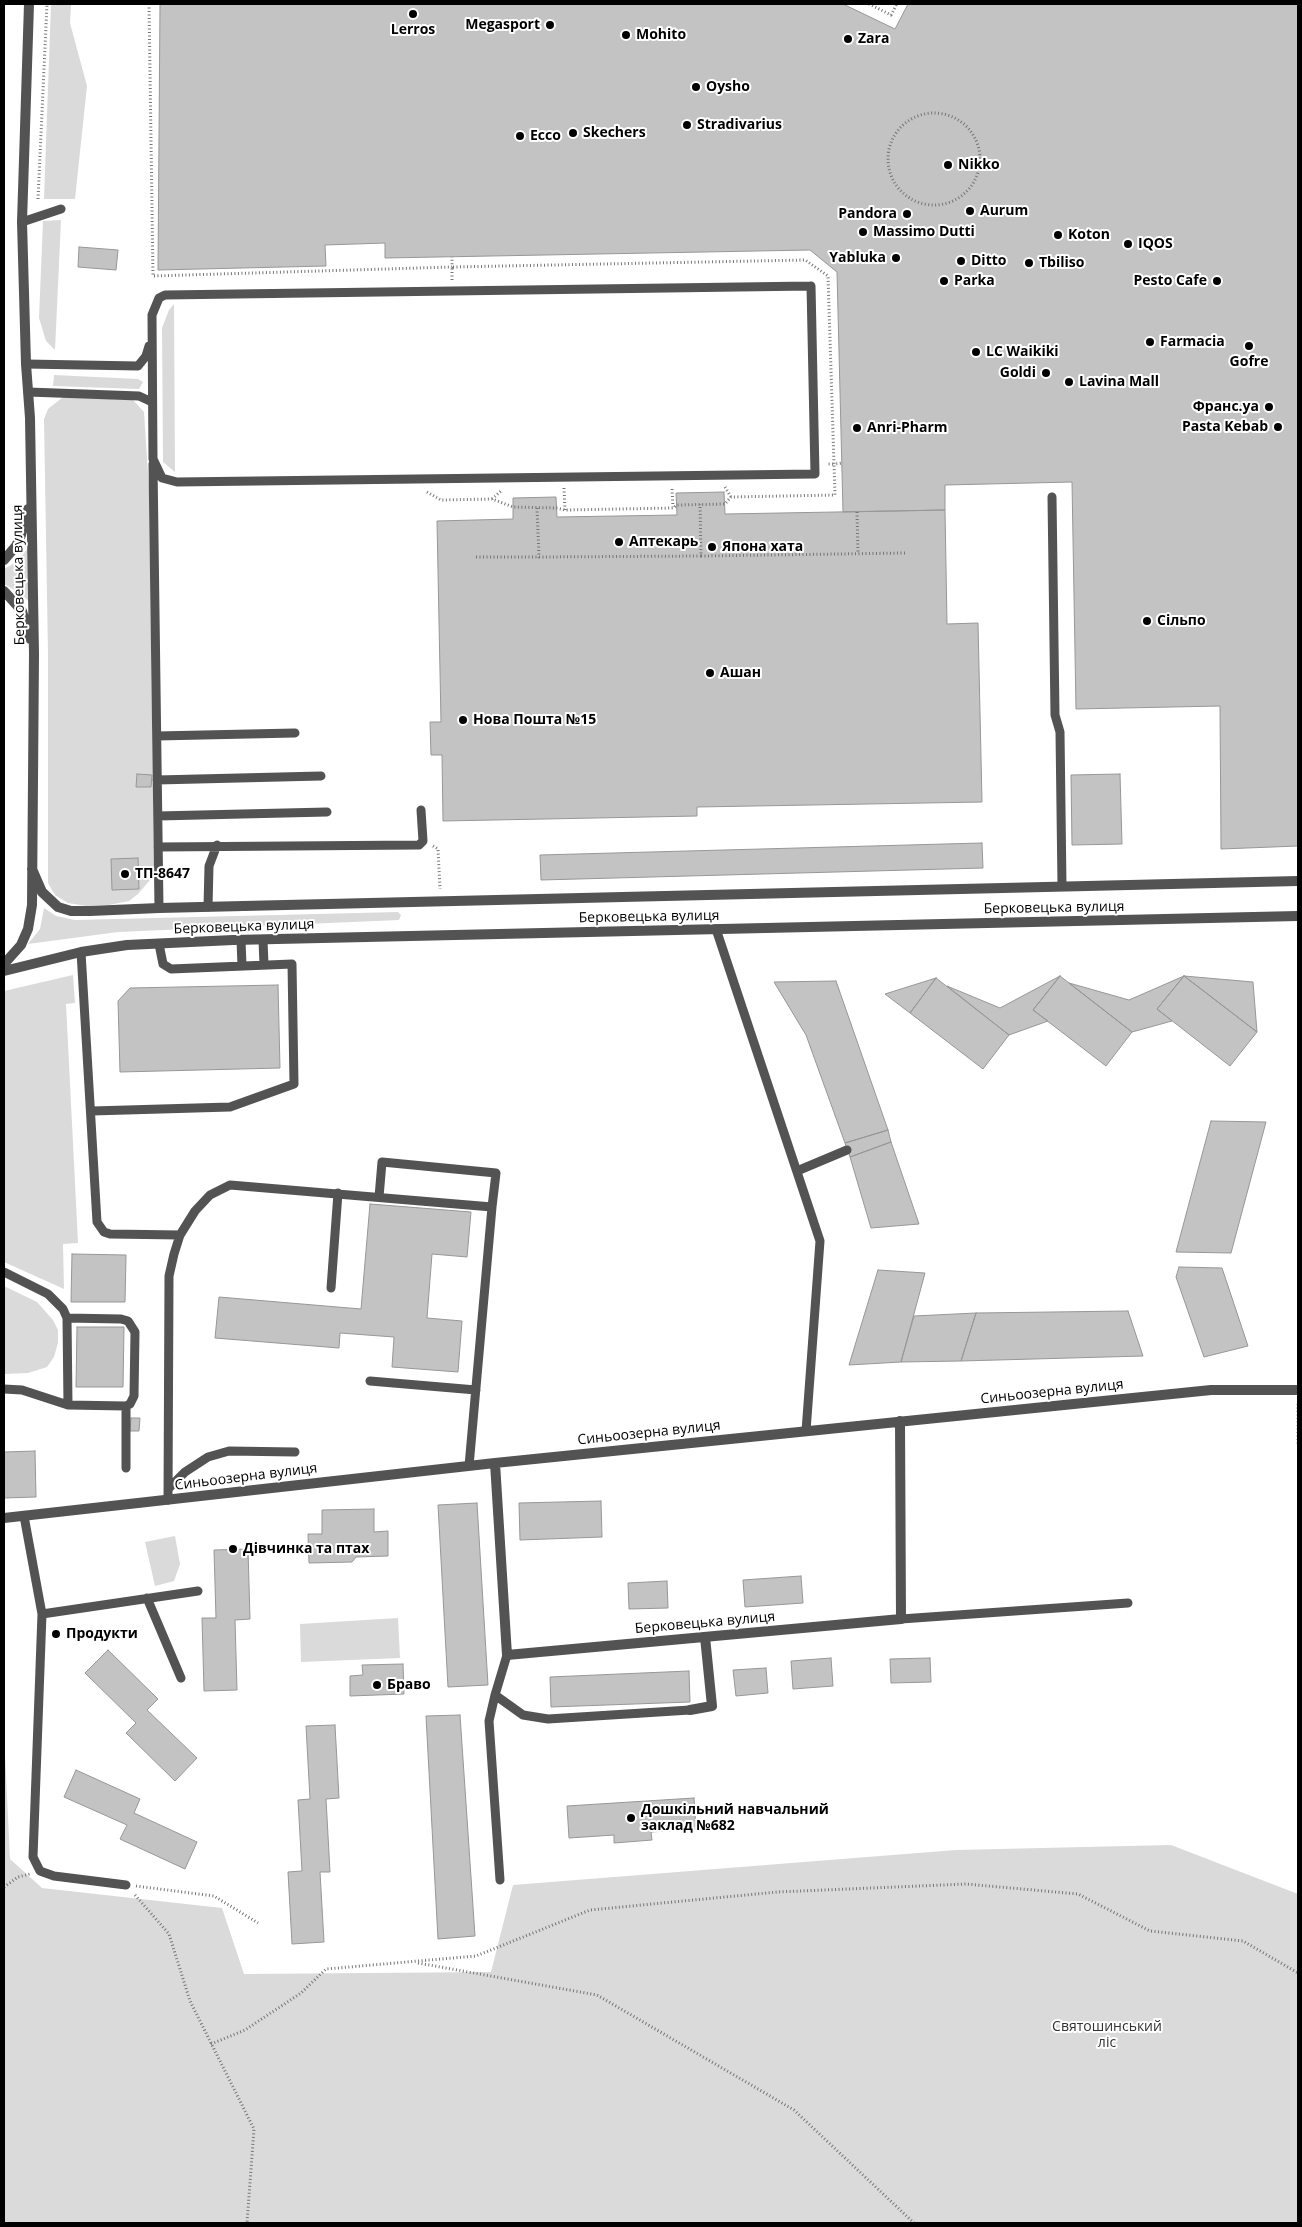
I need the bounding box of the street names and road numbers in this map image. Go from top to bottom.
street label: Берковецька вулиця [9,505,29,645]
street label: Берковецька вулиця [984,898,1124,918]
street label: Берковецька вулиця [579,907,719,927]
street label: Берковецька вулиця [173,916,315,938]
street label: Синьоозерна вулиця [980,1376,1124,1408]
street label: Синьоозерна вулиця [577,1417,721,1449]
street label: Синьоозерна вулиця [174,1460,318,1494]
street label: Берковецька вулиця [634,1609,776,1637]

